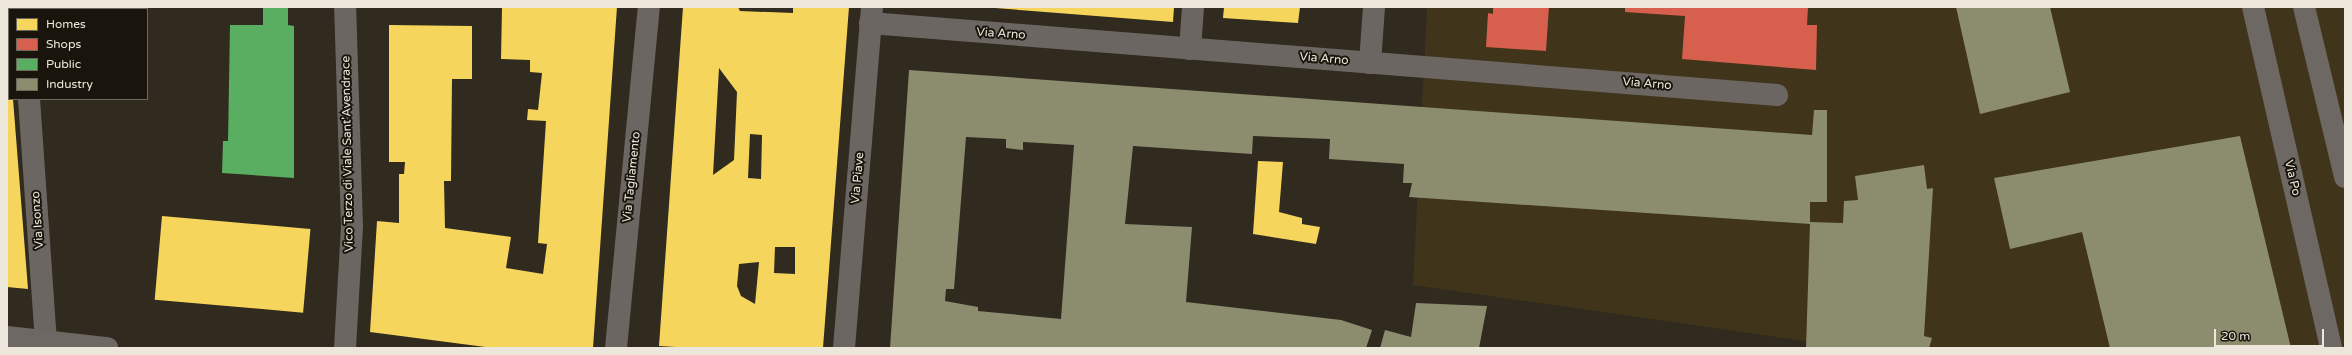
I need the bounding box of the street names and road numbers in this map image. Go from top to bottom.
street label: Via Arno [976,25,1026,43]
street label: Via Arno [1299,50,1349,68]
street label: Vico Terzo di Viale Sant'Avendrace [339,56,357,252]
street label: Via Arno [1622,75,1672,93]
street label: Via Tagliamento [620,131,644,223]
street label: Via Piave [849,152,867,204]
street label: Via Po [2281,159,2303,197]
street label: Via Isonzo [29,191,47,249]

